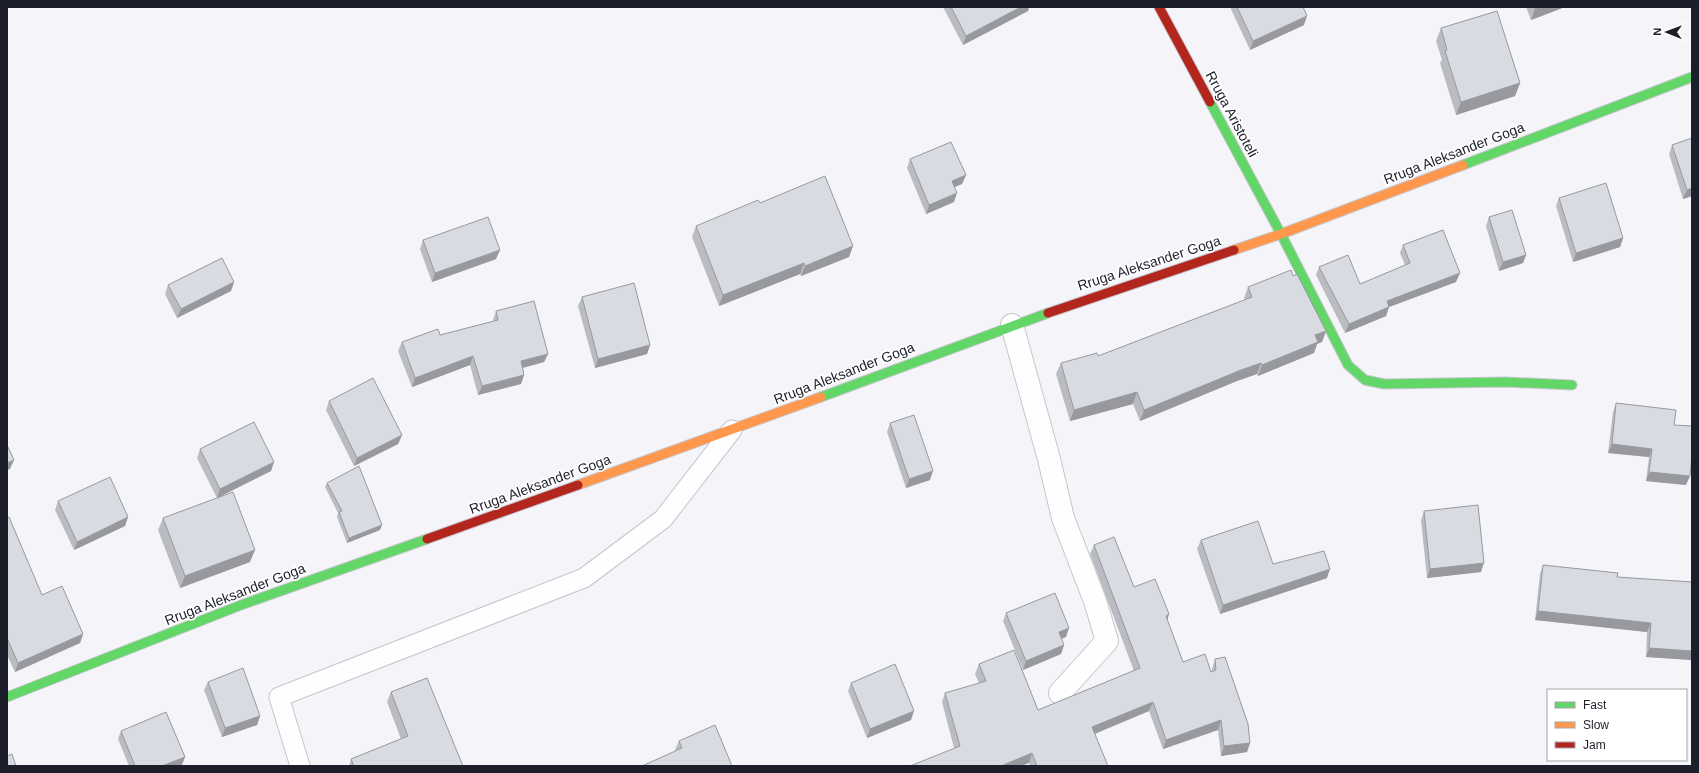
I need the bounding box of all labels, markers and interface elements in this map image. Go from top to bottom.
north arrow [1647,12,1687,52]
text: N [1651,28,1663,36]
street label: Rruga Aristoteli [1203,68,1261,160]
street label: Rruga Aleksander Goga [1381,119,1527,187]
street label: Rruga Aleksander Goga [1075,232,1223,294]
street label: Rruga Aleksander Goga [771,339,917,407]
street label: Rruga Aleksander Goga [467,451,613,517]
street label: Rruga Aleksander Goga [162,560,308,628]
legend [1547,689,1687,761]
text: Fast [1583,698,1607,712]
text: Slow [1583,718,1609,732]
text: Jam [1583,738,1606,752]

